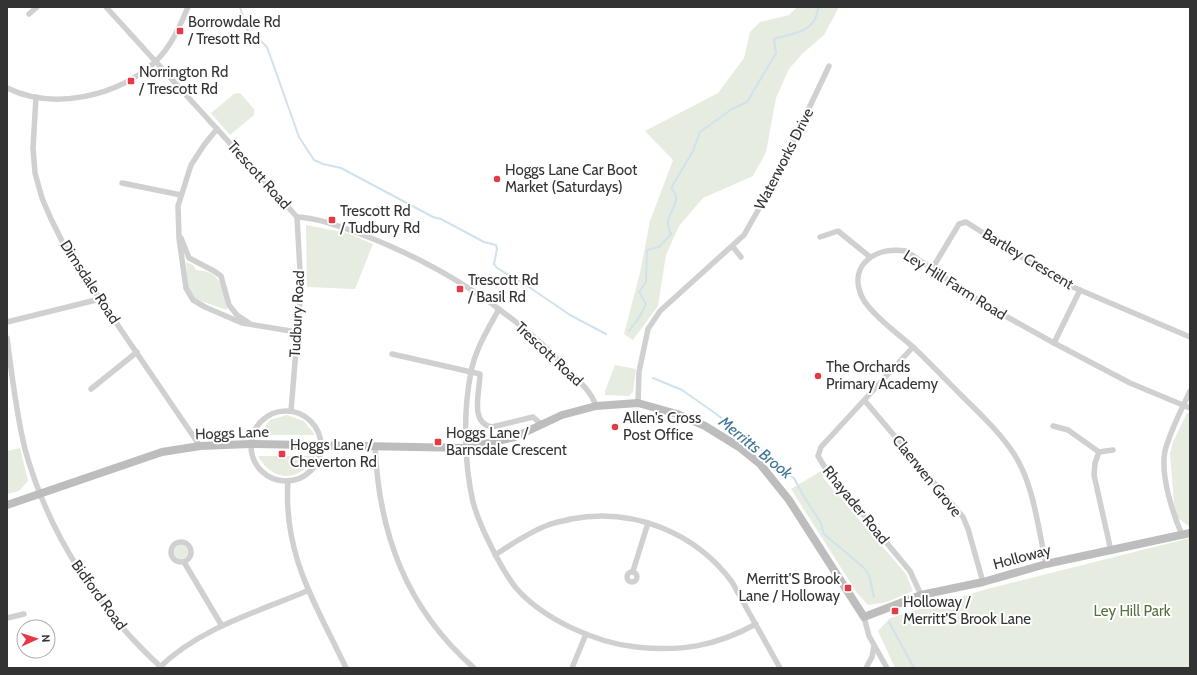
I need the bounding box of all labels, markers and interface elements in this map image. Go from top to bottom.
place label: Borrowdale Rd / Tresott Rd [187,13,281,48]
marker: Borrowdale Rd / Tresott Rd [175,26,185,36]
place label: Norrington Rd / Trescott Rd [138,63,228,98]
marker: Norrington Rd / Trescott Rd [126,76,136,86]
street label: Waterworks Drive [751,105,818,213]
street label: Trescott Road [224,137,294,213]
place label: Hoggs Lane Car Boot Market (Saturdays) [505,161,637,196]
marker: Hoggs Lane Car Boot Market (Saturdays) [492,174,502,184]
place label: Trescott Rd / Tudbury Rd [339,202,420,237]
marker: Trescott Rd / Tudbury Rd [327,215,337,225]
street label: Bartley Crescent [979,225,1077,293]
street label: Dimsdale Road [56,237,124,327]
street label: Ley Hill Farm Road [900,246,1010,324]
street label: Tudbury Road [286,270,308,358]
place label: Trescott Rd / Basil Rd [467,271,539,306]
marker: Trescott Rd / Basil Rd [455,284,465,294]
street label: Trescott Road [511,318,587,390]
place label: The Orchards Primary Academy [826,358,938,393]
marker: The Orchards Primary Academy [813,371,823,381]
place label: Allen's Cross Post Office [623,409,701,444]
water label: Merritts Brook [714,411,797,483]
marker: Allen's Cross Post Office [610,422,620,432]
street label: Hoggs Lane [195,423,270,443]
place label: Hoggs Lane / Barnsdale Crescent [446,424,567,459]
street label: Claerwen Grove [888,431,966,521]
place label: Hoggs Lane / Cheverton Rd [290,436,377,471]
marker: Hoggs Lane / Barnsdale Crescent [433,437,443,447]
marker: Hoggs Lane / Cheverton Rd [277,449,287,459]
street label: Rhayader Road [819,462,893,548]
street label: Holloway [991,541,1053,573]
street label: Bidford Road [68,556,130,634]
place label: Merritt'S Brook Lane / Holloway [739,570,840,605]
marker: Merritt'S Brook Lane / Holloway [843,583,853,593]
place label: Holloway / Merritt'S Brook Lane [903,593,1031,628]
park label: Ley Hill Park [1093,602,1171,620]
marker: Holloway / Merritt'S Brook Lane [890,606,900,616]
north arrow [16,619,56,659]
text: N [39,634,53,643]

